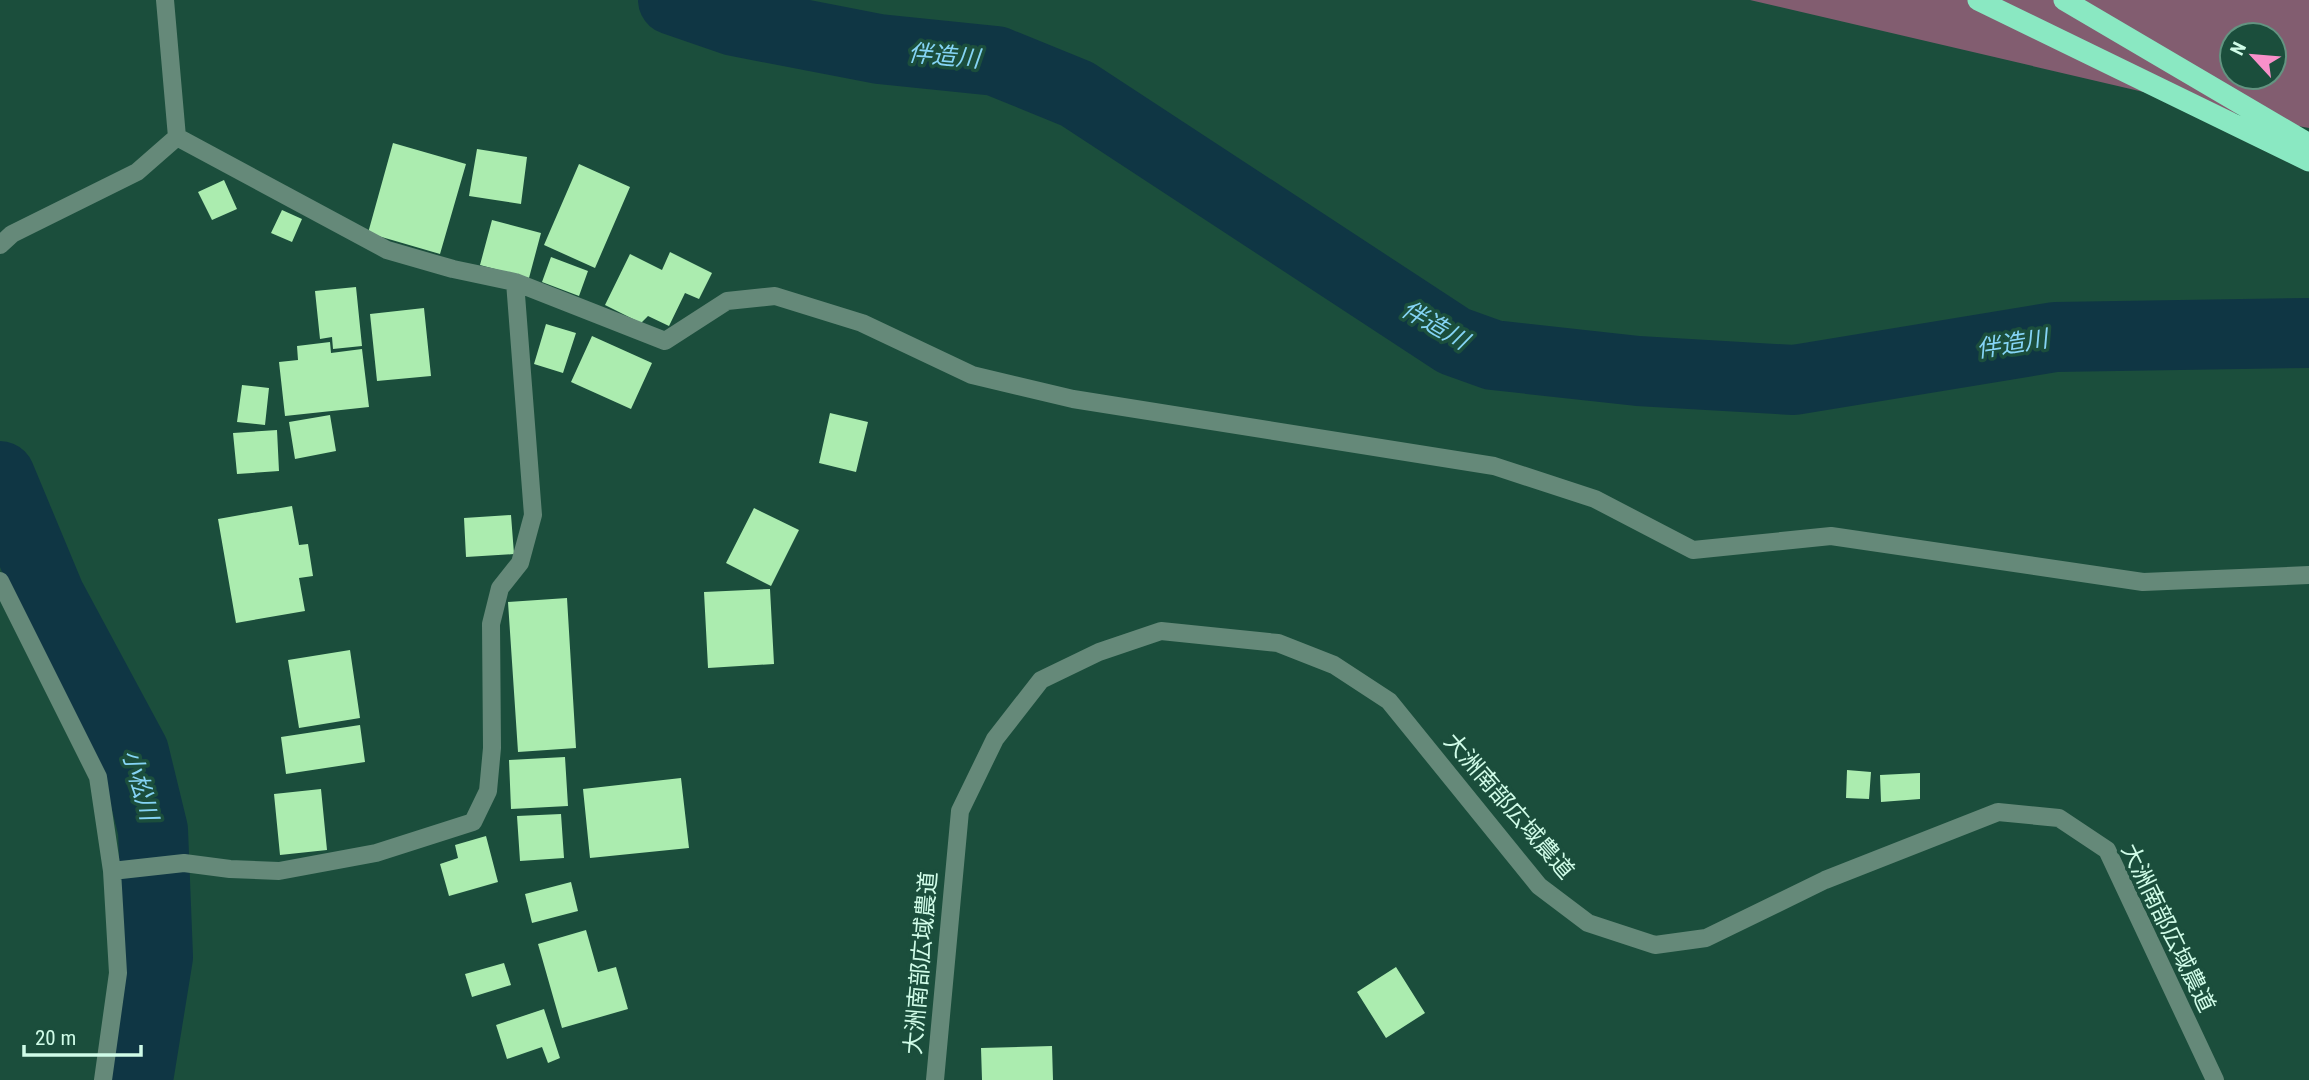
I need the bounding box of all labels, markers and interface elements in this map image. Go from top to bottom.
north arrow [2218,21,2288,91]
text: N [2225,38,2251,59]
water label: 伴造川 [907,39,984,73]
water label: 伴造川 [1397,295,1476,357]
water label: 伴造川 [1974,324,2053,363]
street label: 大洲南部広域農道 [1438,728,1580,884]
water label: 小松川 [117,747,164,826]
street label: 大洲南部広域農道 [2116,839,2220,1017]
street label: 大洲南部広域農道 [900,870,942,1056]
scale bar [24,1014,142,1058]
text: 20 m [35,1026,76,1050]

